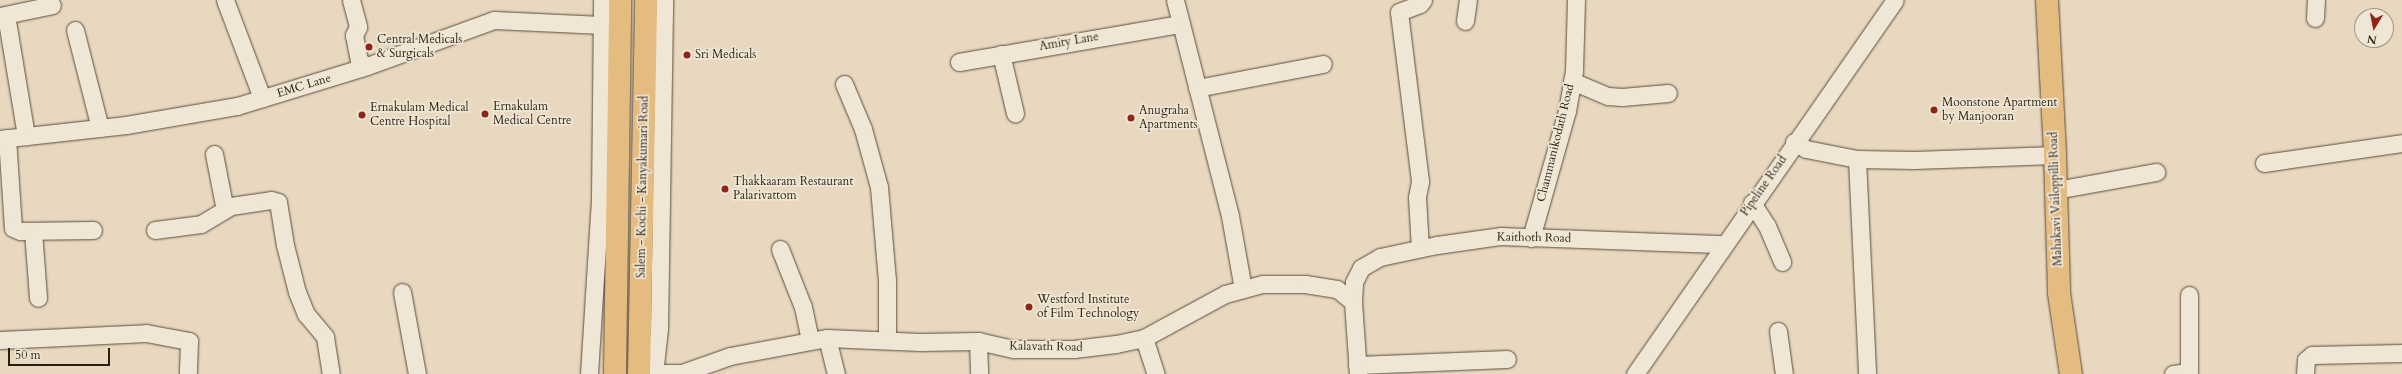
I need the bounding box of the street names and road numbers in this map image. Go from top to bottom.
street label: Amity Lane [1038,30,1100,54]
street label: EMC Lane [275,71,333,101]
street label: Chammanikodath Road [1534,83,1578,203]
street label: Salem - Kochi - Kanyakumari Road [634,96,652,278]
street label: Mahakavi Vailoppilli Road [2046,131,2066,267]
street label: Pipeline Road [1738,153,1790,219]
street label: Kaithoth Road [1497,230,1571,246]
street label: Kalavath Road [1009,339,1083,355]

